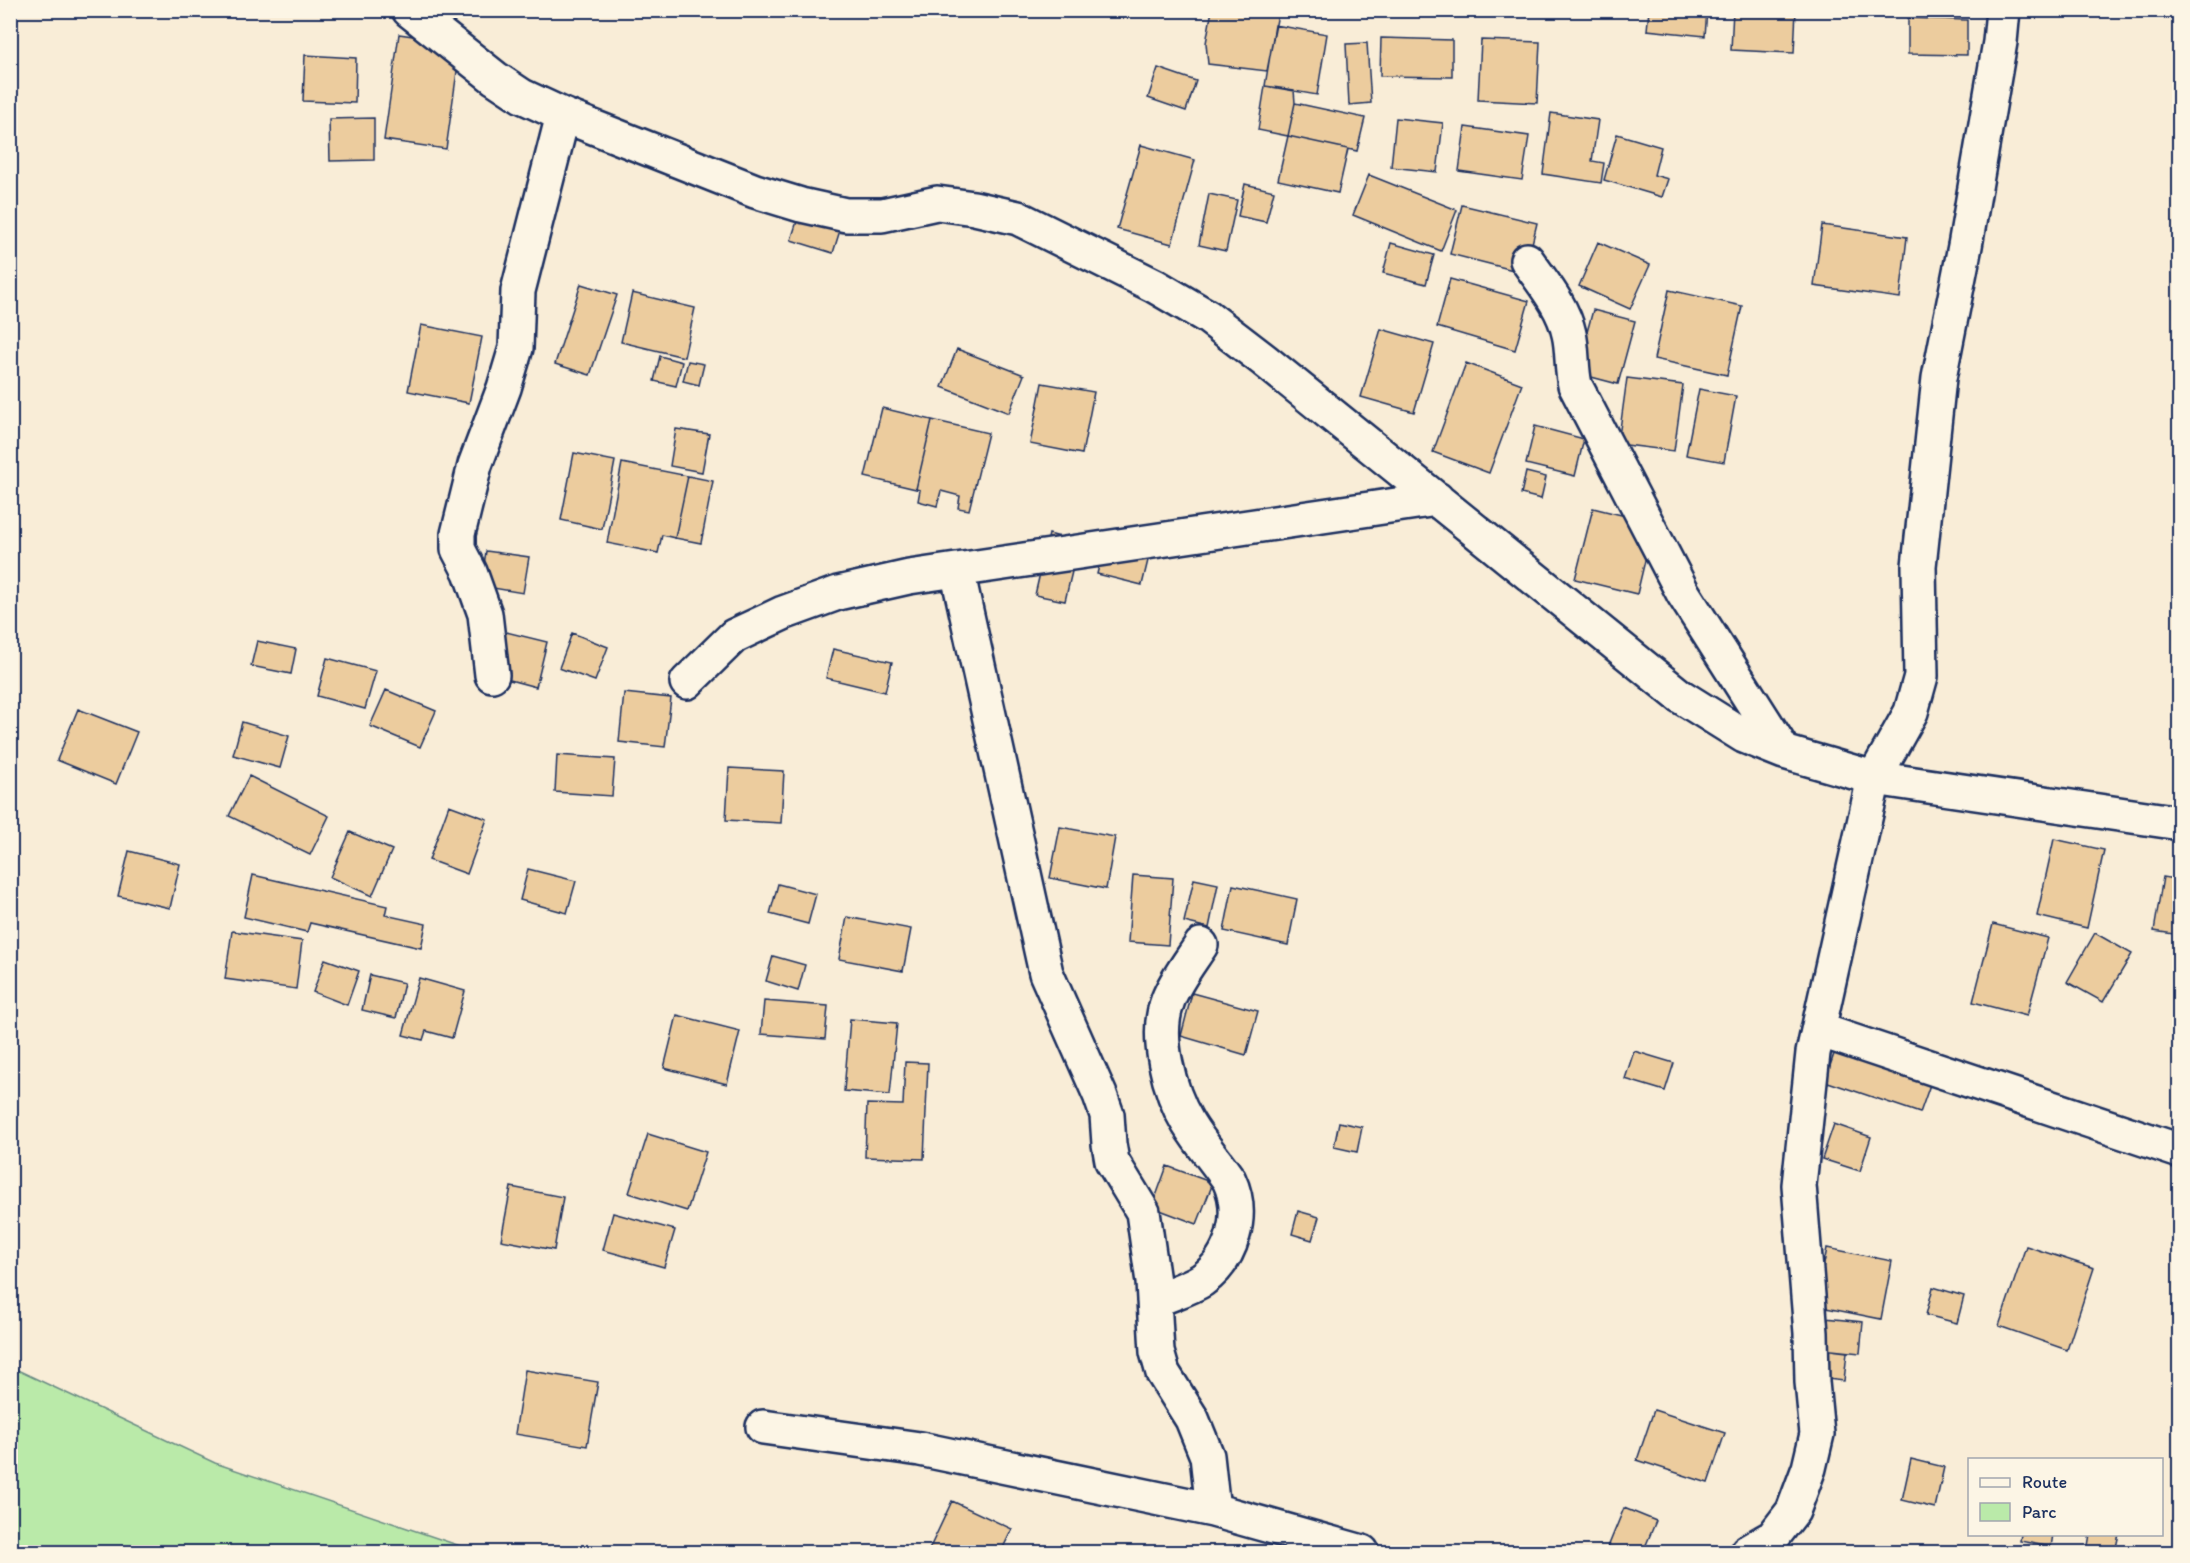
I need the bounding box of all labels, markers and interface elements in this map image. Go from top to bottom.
legend [1968,1458,2163,1536]
text: Route [2022,1471,2067,1493]
text: Parc [2022,1501,2056,1523]

